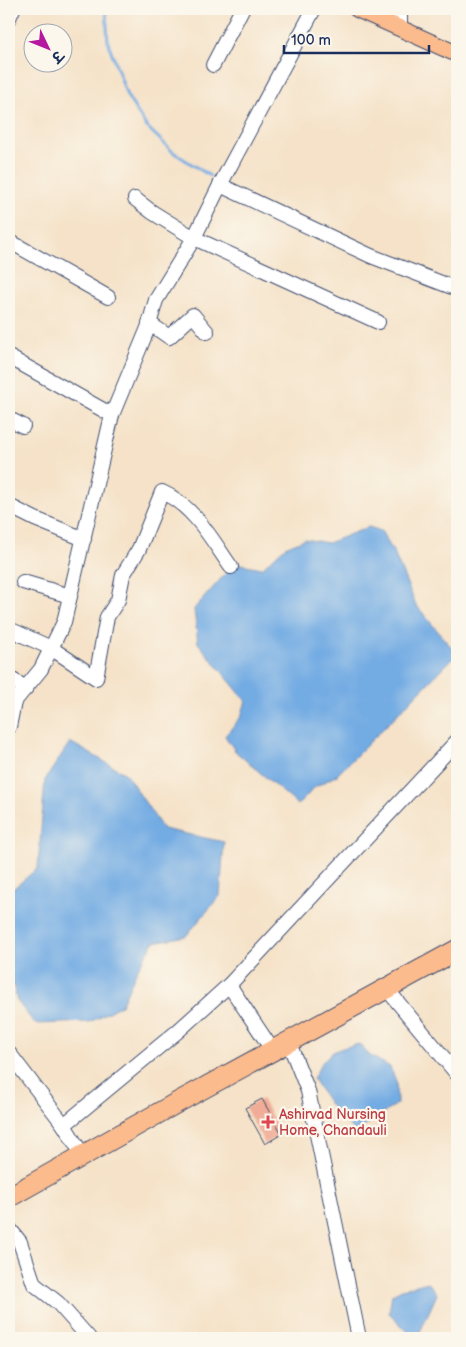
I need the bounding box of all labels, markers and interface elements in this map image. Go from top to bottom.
north arrow [22,22,72,72]
scale bar [284,22,428,54]
text: 100 m [291,31,331,50]
text: उ [47,46,68,67]
place label: Ashirvad Nursing Home, Chandauli [279,1106,387,1139]
marker: Ashirvad Nursing Home, Chandauli [261,1115,275,1129]

